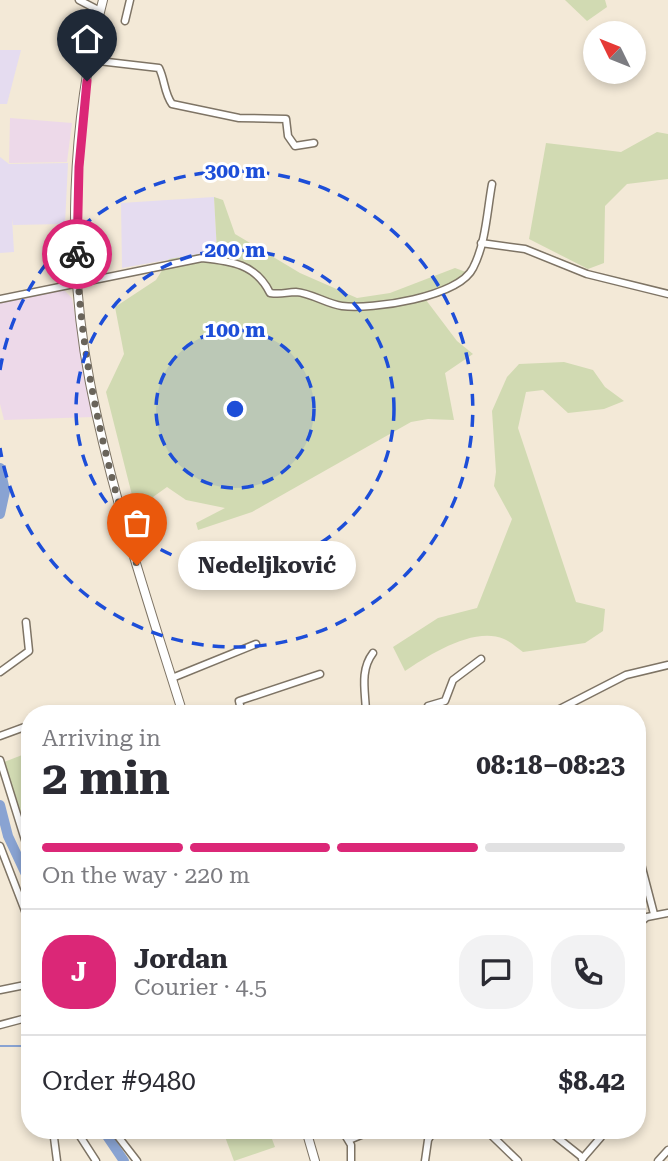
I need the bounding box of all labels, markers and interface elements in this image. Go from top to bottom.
pin [57,9,117,81]
icon: home [68,20,106,58]
north arrow [583,21,646,84]
map controls [583,21,646,84]
text: 300 m [205,159,265,183]
courier [42,219,112,289]
icon: bike [58,235,96,273]
text: 200 m [205,238,265,262]
text: 100 m [205,318,265,342]
centre of rings [223,397,247,421]
pin [107,493,167,565]
icon: bag [118,504,156,542]
callout: Nedeljković [179,540,358,590]
text: Nedeljković [198,552,336,579]
text: Arriving in [42,725,161,752]
text: 08:18–08:23 [476,750,625,780]
text: 2 min [42,751,170,805]
text: On the way · 220 m [42,862,250,889]
button: chat [459,935,533,1009]
button: phone [551,935,625,1009]
text: Jordan [134,944,228,974]
text: J [71,957,87,987]
text: Courier · 4.5 [134,974,267,1001]
text: Order #9480 [42,1066,196,1096]
text: $8.42 [559,1066,625,1096]

